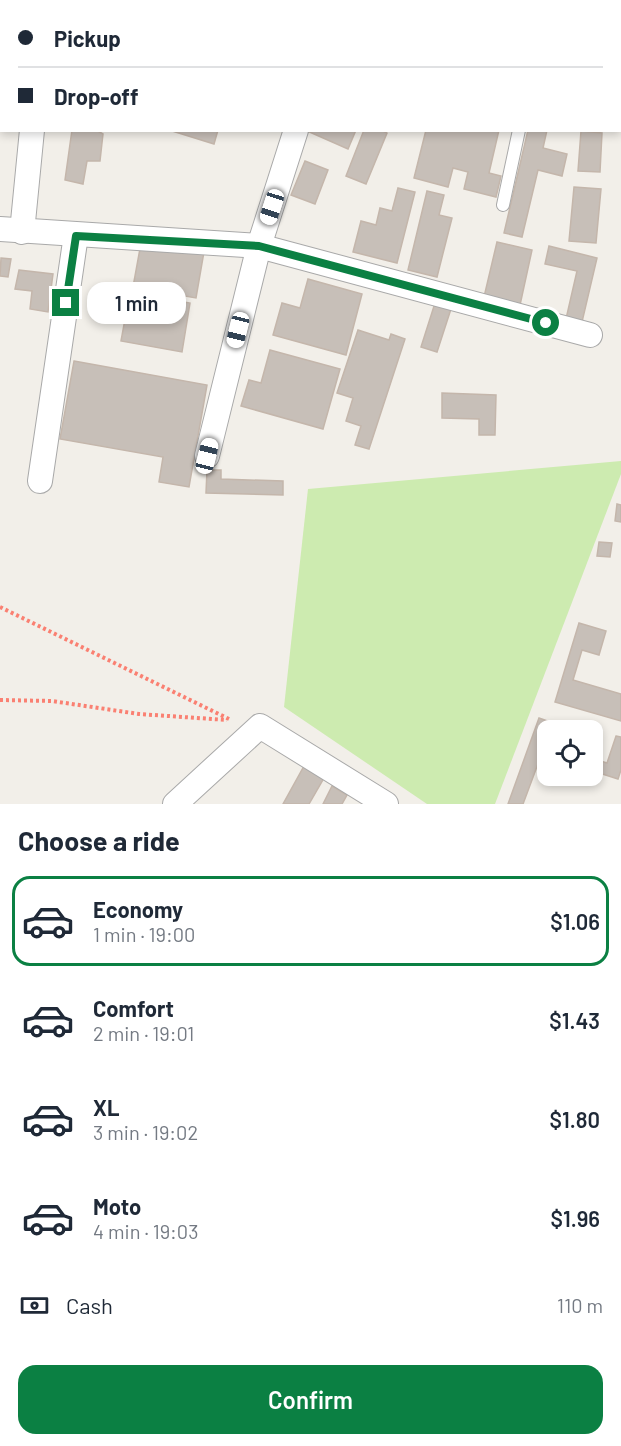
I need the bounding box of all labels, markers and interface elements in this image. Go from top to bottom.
text: Pickup [54,25,121,51]
text: Drop-off [54,83,138,109]
car [258,187,286,227]
callout: 1 min [87,282,186,324]
route end [52,289,79,316]
text: 1 min [115,291,158,315]
route start [532,309,559,336]
car [225,310,251,350]
car [194,436,220,476]
map controls [537,720,603,786]
button: locate [537,720,603,786]
text: Choose a ride [18,824,180,856]
icon: car [21,894,75,948]
text: Economy [93,896,183,922]
text: $1.06 [550,908,600,934]
text: 1 min · 19:00 [93,922,195,946]
icon: car [21,993,75,1047]
text: Comfort [93,995,174,1021]
text: $1.43 [549,1007,600,1033]
text: 2 min · 19:01 [93,1021,194,1045]
icon: car [21,1092,75,1146]
text: XL [93,1094,119,1120]
text: $1.80 [550,1106,600,1132]
text: 3 min · 19:02 [93,1120,198,1144]
icon: car [21,1191,75,1245]
text: Moto [93,1193,141,1219]
text: $1.96 [551,1205,600,1231]
text: 4 min · 19:03 [93,1219,198,1243]
icon: cash [18,1289,51,1322]
text: Cash [66,1292,113,1318]
text: 110 m [557,1293,603,1317]
button: Confirm [18,1365,603,1434]

